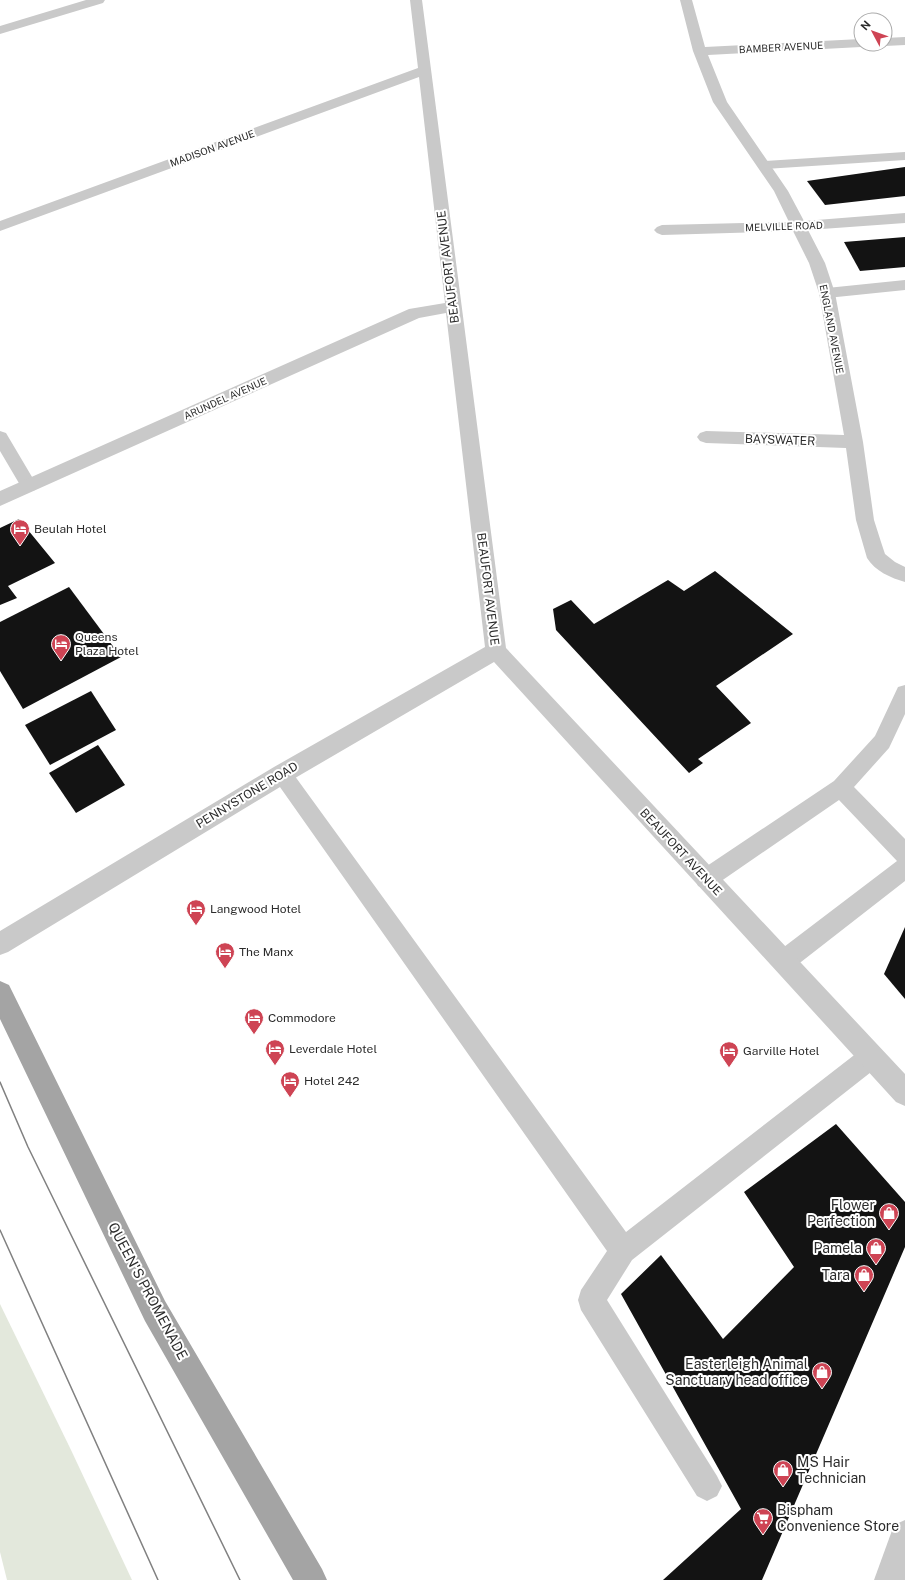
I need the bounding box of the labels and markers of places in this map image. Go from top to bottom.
hotel icon: Beulah Hotel [9,518,31,546]
place label: Beulah Hotel [34,522,107,536]
place label: Queens Plaza Hotel [75,630,139,658]
hotel icon: Queens Plaza Hotel [50,633,72,661]
hotel icon: Langwood Hotel [185,898,207,926]
place label: Langwood Hotel [210,902,302,916]
hotel icon: The Manx [214,941,236,969]
place label: The Manx [239,945,294,959]
hotel icon: Commodore [243,1007,265,1035]
place label: Commodore [268,1011,336,1025]
hotel icon: Leverdale Hotel [264,1038,286,1066]
hotel icon: Garville Hotel [718,1040,740,1068]
place label: Leverdale Hotel [289,1042,377,1056]
place label: Garville Hotel [743,1044,820,1058]
hotel icon: Hotel 242 [279,1070,301,1098]
place label: Hotel 242 [304,1074,359,1088]
place label: Flower Perfection [807,1197,875,1229]
shop icon: Flower Perfection [878,1202,900,1230]
shop icon: Pamela [865,1237,887,1265]
place label: Pamela [814,1240,862,1256]
shop icon: Tara [853,1264,875,1292]
place label: Tara [822,1267,850,1283]
place label: Easterleigh Animal Sanctuary head office [665,1356,808,1388]
shop icon: Easterleigh Animal Sanctuary head office [811,1361,833,1389]
place label: MS Hair Technician [797,1454,866,1486]
shop icon: MS Hair Technician [772,1459,794,1487]
place label: Bispham Convenience Store [777,1502,899,1534]
supermarket icon: Bispham Convenience Store [752,1507,774,1535]

